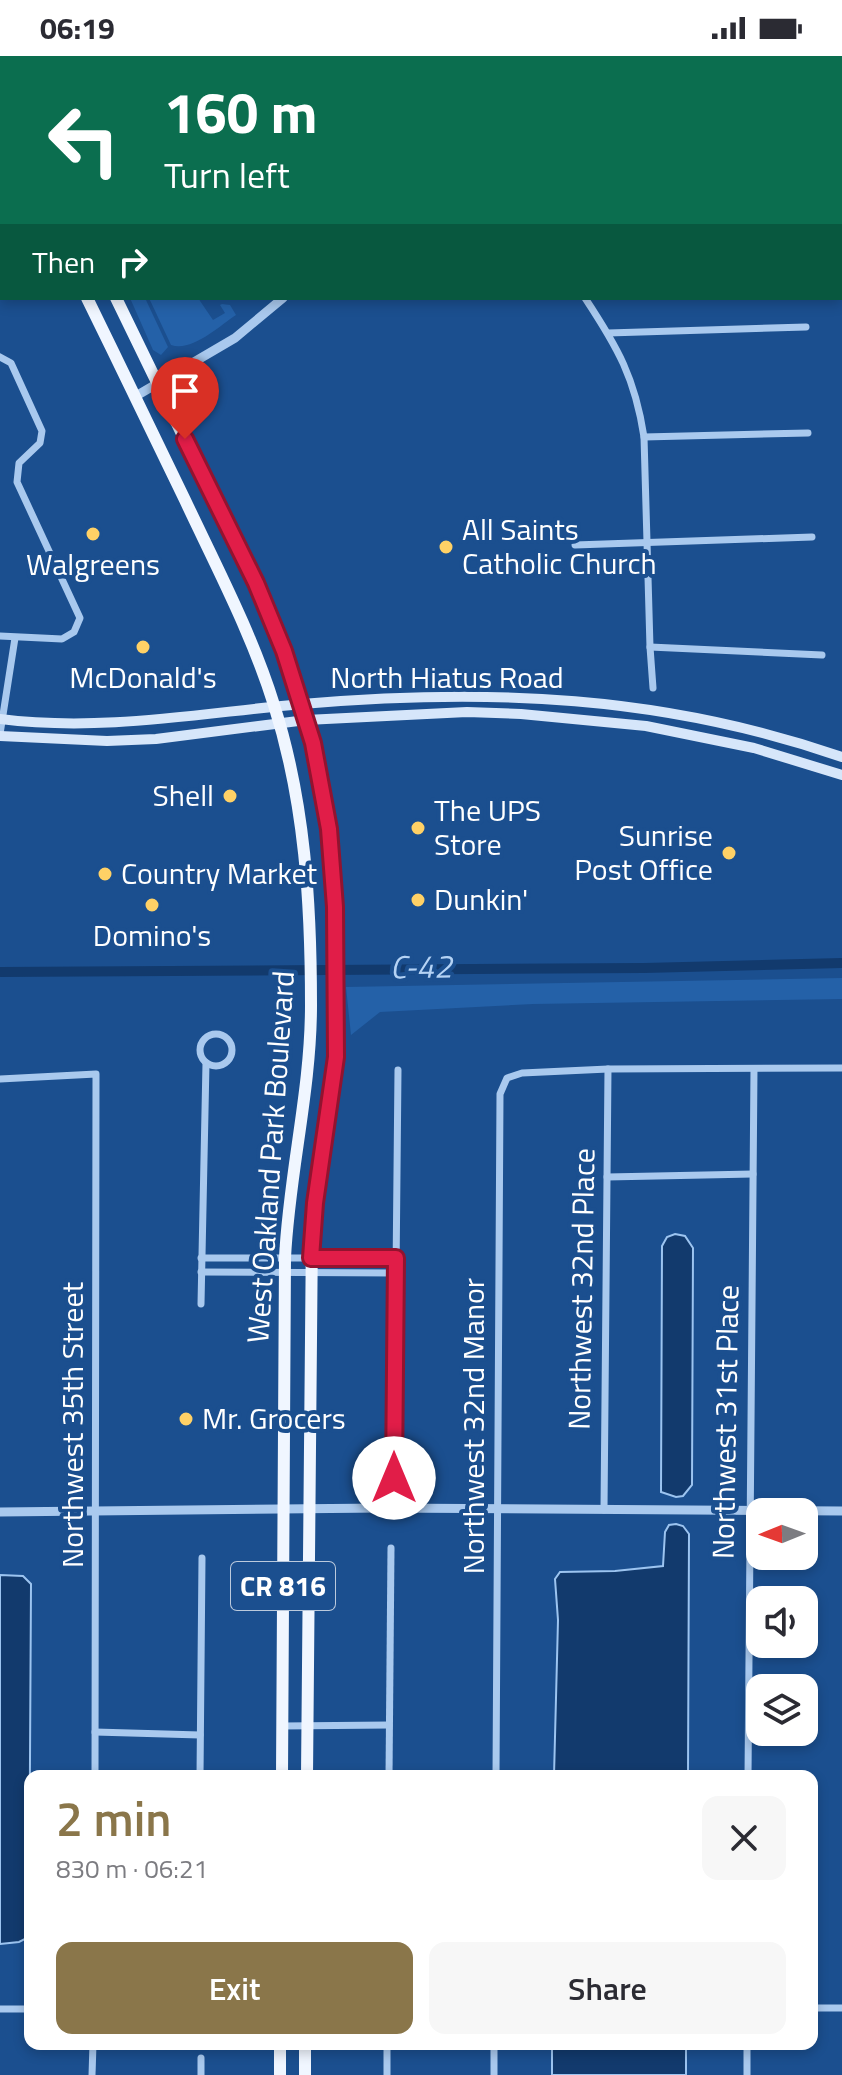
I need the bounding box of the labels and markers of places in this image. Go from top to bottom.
pin [151,357,219,439]
place label: All Saints Catholic Church [462,506,657,586]
marker: Walgreens [84,525,102,543]
marker: All Saints Catholic Church [437,538,455,556]
place label: Walgreens [26,541,160,587]
marker: McDonald's [134,638,152,656]
place label: McDonald's [69,654,217,700]
place label: Shell [153,772,214,818]
marker: Shell [221,787,239,805]
place label: The UPS Store [434,787,541,867]
place label: Sunrise Post Office [574,812,713,892]
marker: The UPS Store [409,819,427,837]
marker: Sunrise Post Office [720,844,738,862]
place label: Country Market [121,850,317,896]
marker: Country Market [96,865,114,883]
place label: Dunkin' [434,876,528,922]
marker: Dunkin' [409,891,427,909]
marker: Domino's [143,896,161,914]
place label: Domino's [93,912,211,958]
place label: Mr. Grocers [202,1395,346,1441]
marker: Mr. Grocers [177,1410,195,1428]

